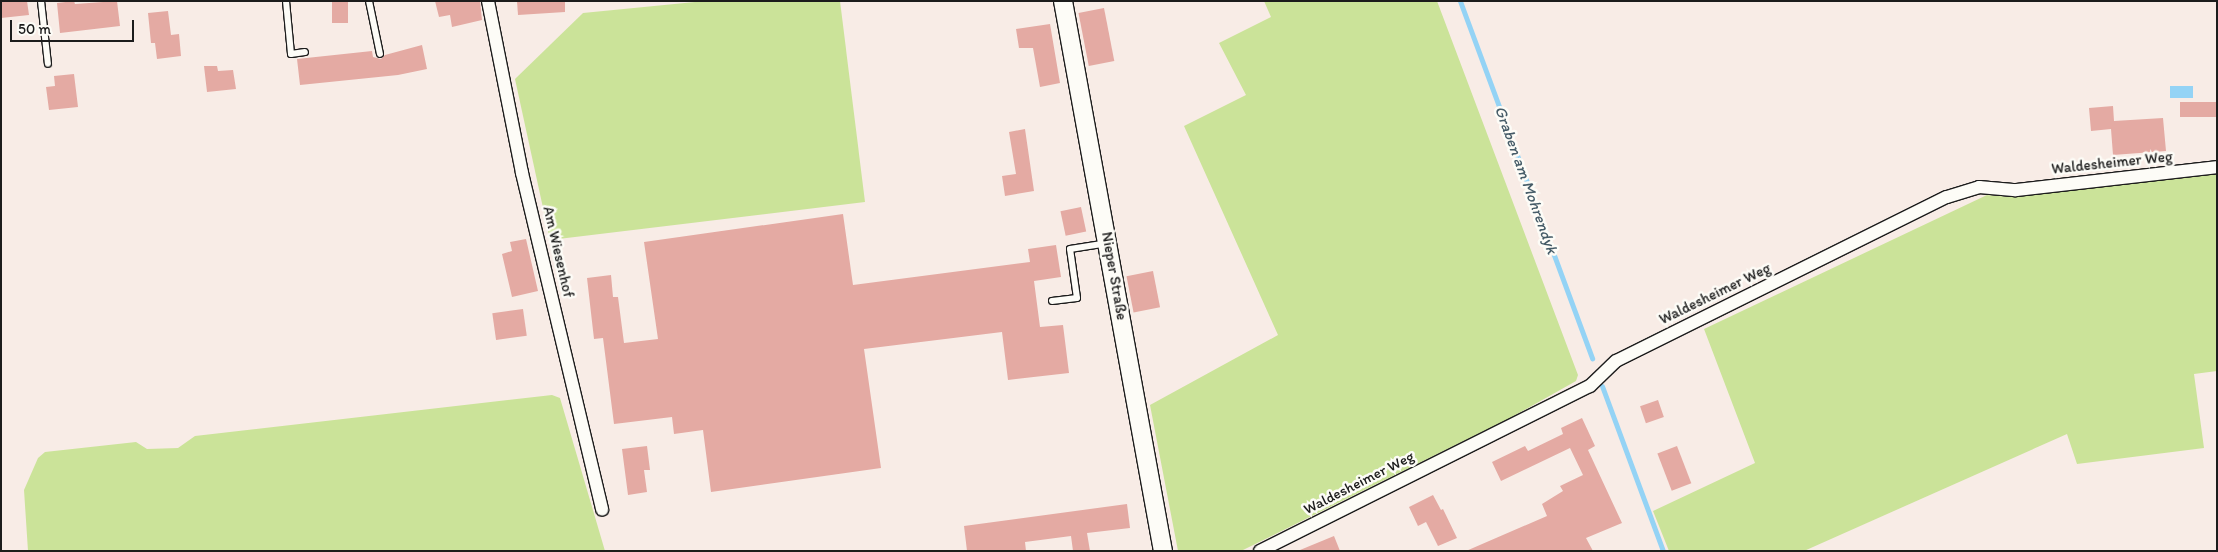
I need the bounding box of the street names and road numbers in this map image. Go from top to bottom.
street label: Waldesheimer Weg [2051,148,2173,178]
street label: Am Wiesenhof [539,205,577,299]
street label: Nieper Straße [1097,231,1131,321]
street label: Waldesheimer Weg [1657,259,1773,329]
street label: Waldesheimer Weg [1301,447,1417,519]

